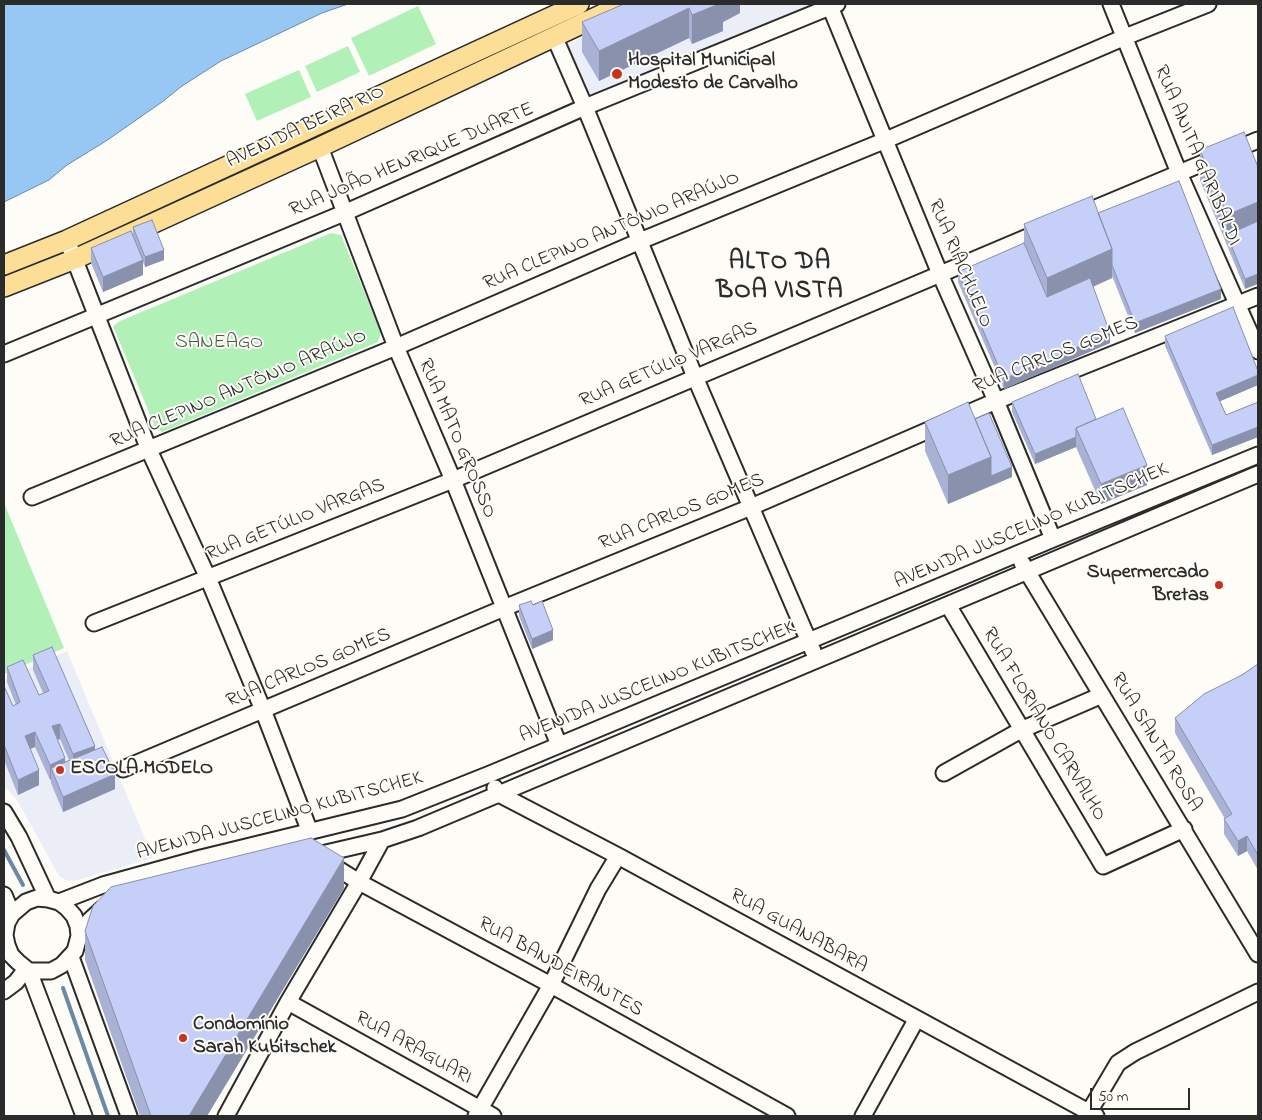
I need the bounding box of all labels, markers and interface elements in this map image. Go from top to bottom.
place label: Hospital Municipal Modesto de Carvalho [628,50,798,97]
street label: RUA ANITA GARIBALDI [1147,62,1245,250]
marker: Hospital Municipal Modesto de Carvalho [610,67,624,81]
street label: AVENIDA BEIRA RIO [223,81,389,175]
street label: RUA JOÃO HENRIQUE DUARTE [286,99,538,223]
street label: RUA CLEPINO ANTÔNIO ARAÚJO [480,167,744,297]
street label: RUA RIACHUELO [921,196,997,332]
district label: ALTO DA BOA VISTA [715,249,845,308]
street label: RUA CARLOS GOMES [970,312,1142,400]
street label: RUA GETÚLIO VARGAS [577,318,761,414]
street label: RUA CLEPINO ANTÔNIO ARAÚJO [107,325,371,455]
park label: SANEAGO [175,332,263,356]
street label: RUA MATO GROSSO [412,356,500,522]
street label: AVENIDA JUSCELINO KUBITSCHEK [891,458,1173,596]
street label: RUA CARLOS GOMES [596,469,768,557]
street label: RUA GETÚLIO VARGAS [203,474,389,568]
place label: Supermercado Bretas [1087,562,1209,609]
marker: Supermercado Bretas [1213,579,1225,591]
street label: AVENIDA JUSCELINO KUBITSCHEK [517,617,799,749]
street label: RUA CARLOS GOMES [223,624,395,714]
street label: RUA FLORIANO CARVALHO [976,624,1110,826]
street label: RUA SANTA ROSA [1104,669,1206,817]
place label: ESCOLA MODELO [70,758,213,782]
marker: ESCOLA MODELO [54,764,66,776]
street label: AVENIDA JUSCELINO KUBITSCHEK [134,767,426,867]
street label: RUA GUANABARA [725,884,871,980]
street label: RUA BANDEIRANTES [473,913,647,1023]
street label: RUA ARAGUARI [350,1007,476,1091]
place label: Condomínio Sarah Kubitschek [193,1014,336,1061]
marker: Condomínio Sarah Kubitschek [177,1032,189,1044]
scale bar [1092,1078,1192,1110]
text: 50 m [1098,1086,1128,1108]

